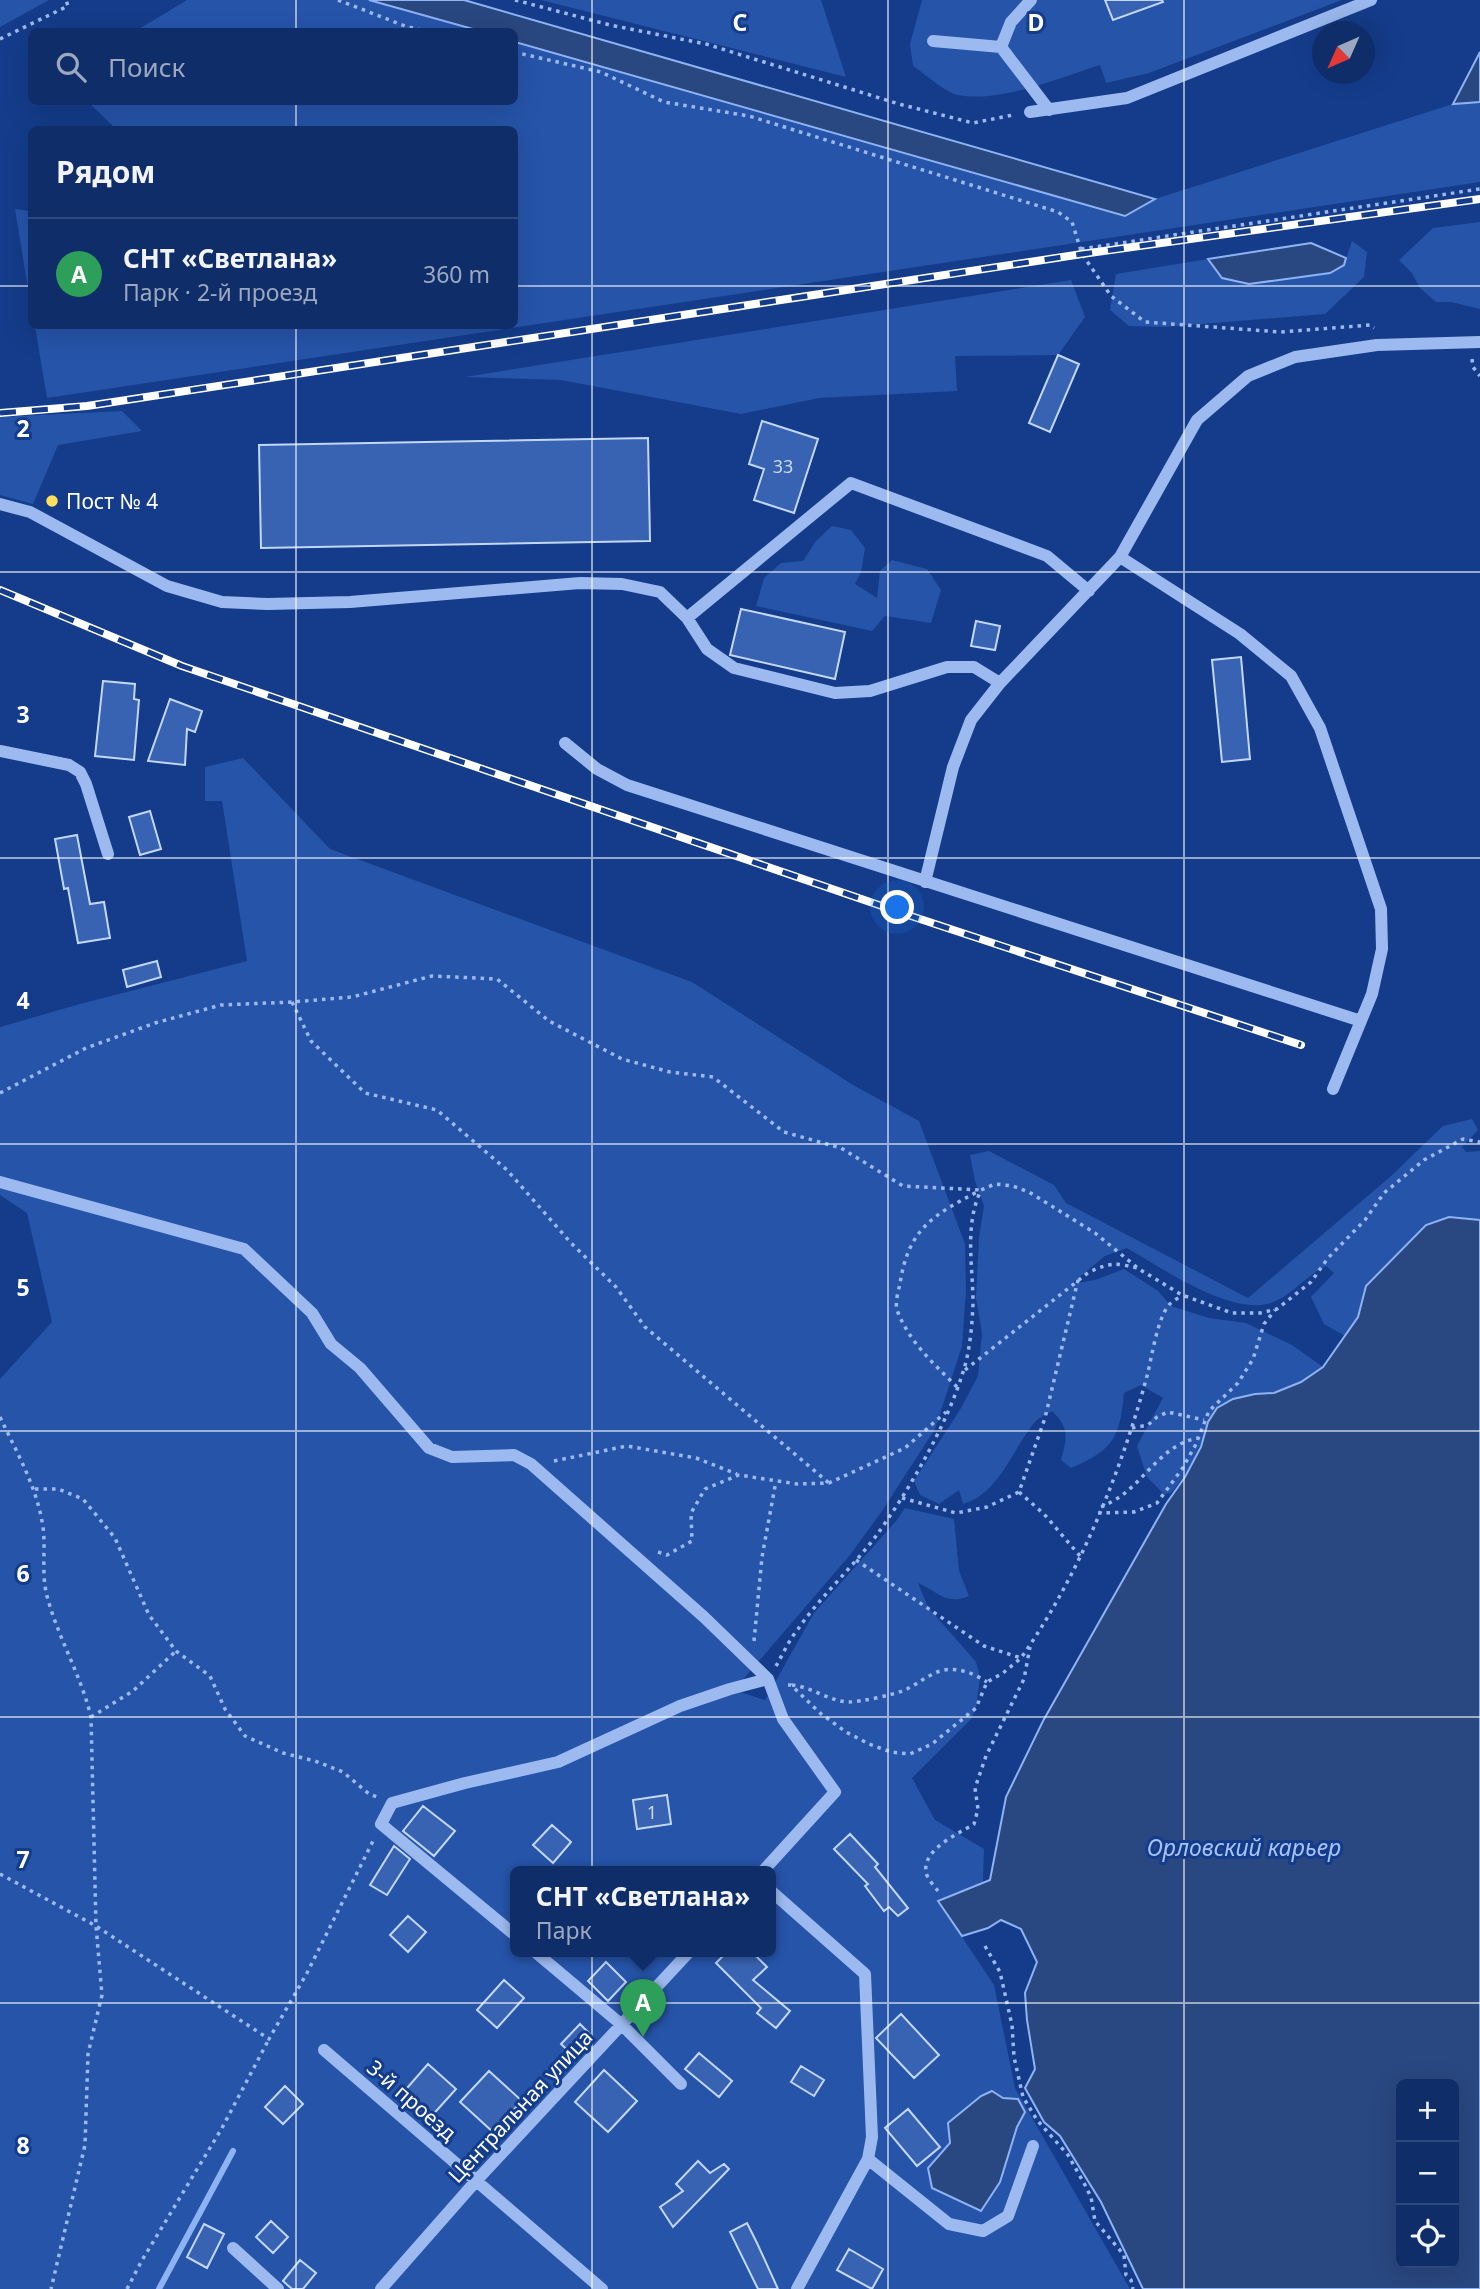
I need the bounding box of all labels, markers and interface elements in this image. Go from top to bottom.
text: C [733,6,748,38]
text: D [1028,6,1044,38]
north arrow [1312,21,1375,84]
search box [28,28,518,105]
icon: search [52,48,90,86]
text: Поиск [108,49,185,85]
text: Рядом [56,151,155,192]
text: СНТ «Светлана» [123,240,337,276]
text: A [71,258,87,290]
text: 360 m [423,258,490,290]
text: Парк · 2-й проезд [123,276,317,308]
text: 2 [16,412,30,444]
house number: 33 [773,454,793,478]
place label: Пост № 4 [66,487,158,515]
marker: Пост № 4 [44,493,60,509]
text: 3 [16,698,30,730]
your location [880,890,914,924]
text: 4 [16,984,30,1016]
text: 5 [16,1271,30,1303]
text: 6 [16,1557,30,1589]
house number: 1 [647,1800,657,1824]
water label: Орловский карьер [1147,1831,1341,1863]
text: 7 [16,1843,30,1875]
popup [510,1866,776,1957]
text: СНТ «Светлана» [536,1878,750,1914]
text: Парк [536,1914,592,1946]
pin: A [620,1979,666,2037]
street label: Центральная улица [442,2023,598,2189]
street label: 3-й проезд [361,2053,463,2147]
map controls [1396,2079,1459,2268]
button: + [1396,2079,1459,2142]
text: 8 [16,2129,30,2161]
button: − [1396,2142,1459,2205]
button: locate [1396,2205,1459,2268]

